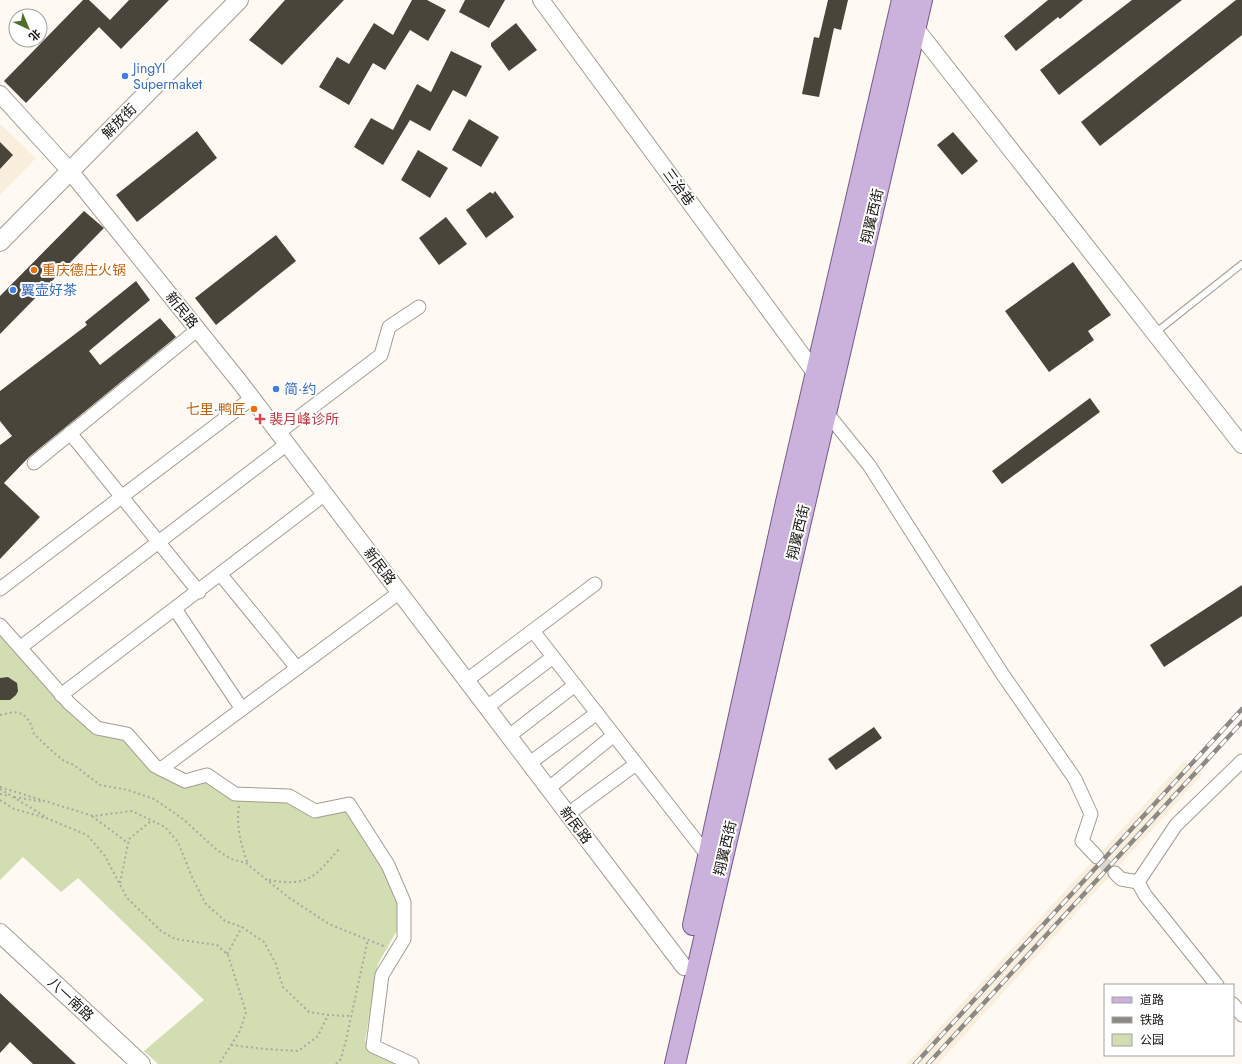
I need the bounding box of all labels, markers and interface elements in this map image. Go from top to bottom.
north arrow [8,8,48,48]
text: 北 [25,26,44,45]
place label: JingYI Supermaket [131,58,203,94]
marker: JingYI Supermaket [120,71,130,81]
street label: 解放街 [97,99,141,143]
street label: 三治巷 [659,164,699,210]
street label: 翔翼西街 [856,186,888,246]
place label: 重庆德庄火锅 [42,260,126,280]
marker: 重庆德庄火锅 [29,265,39,275]
place label: 翼壶好茶 [21,280,77,300]
marker: 翼壶好茶 [8,285,18,295]
street label: 新民路 [161,287,203,333]
place label: 简·约 [284,379,316,399]
marker: 简·约 [271,384,281,394]
place label: 七里·鸭匠 [186,399,246,419]
marker: 七里·鸭匠 [249,404,259,414]
place label: 裴月峰诊所 [269,409,339,429]
marker: 裴月峰诊所 [254,413,266,425]
street label: 翔翼西街 [782,502,814,562]
street label: 新民路 [359,543,401,589]
street label: 新民路 [555,802,597,848]
street label: 翔翼西街 [709,818,741,878]
street label: 八一南路 [44,973,98,1025]
legend [1104,984,1234,1056]
text: 道路 [1140,991,1164,1009]
text: 铁路 [1140,1011,1164,1029]
text: 公园 [1140,1031,1164,1049]

